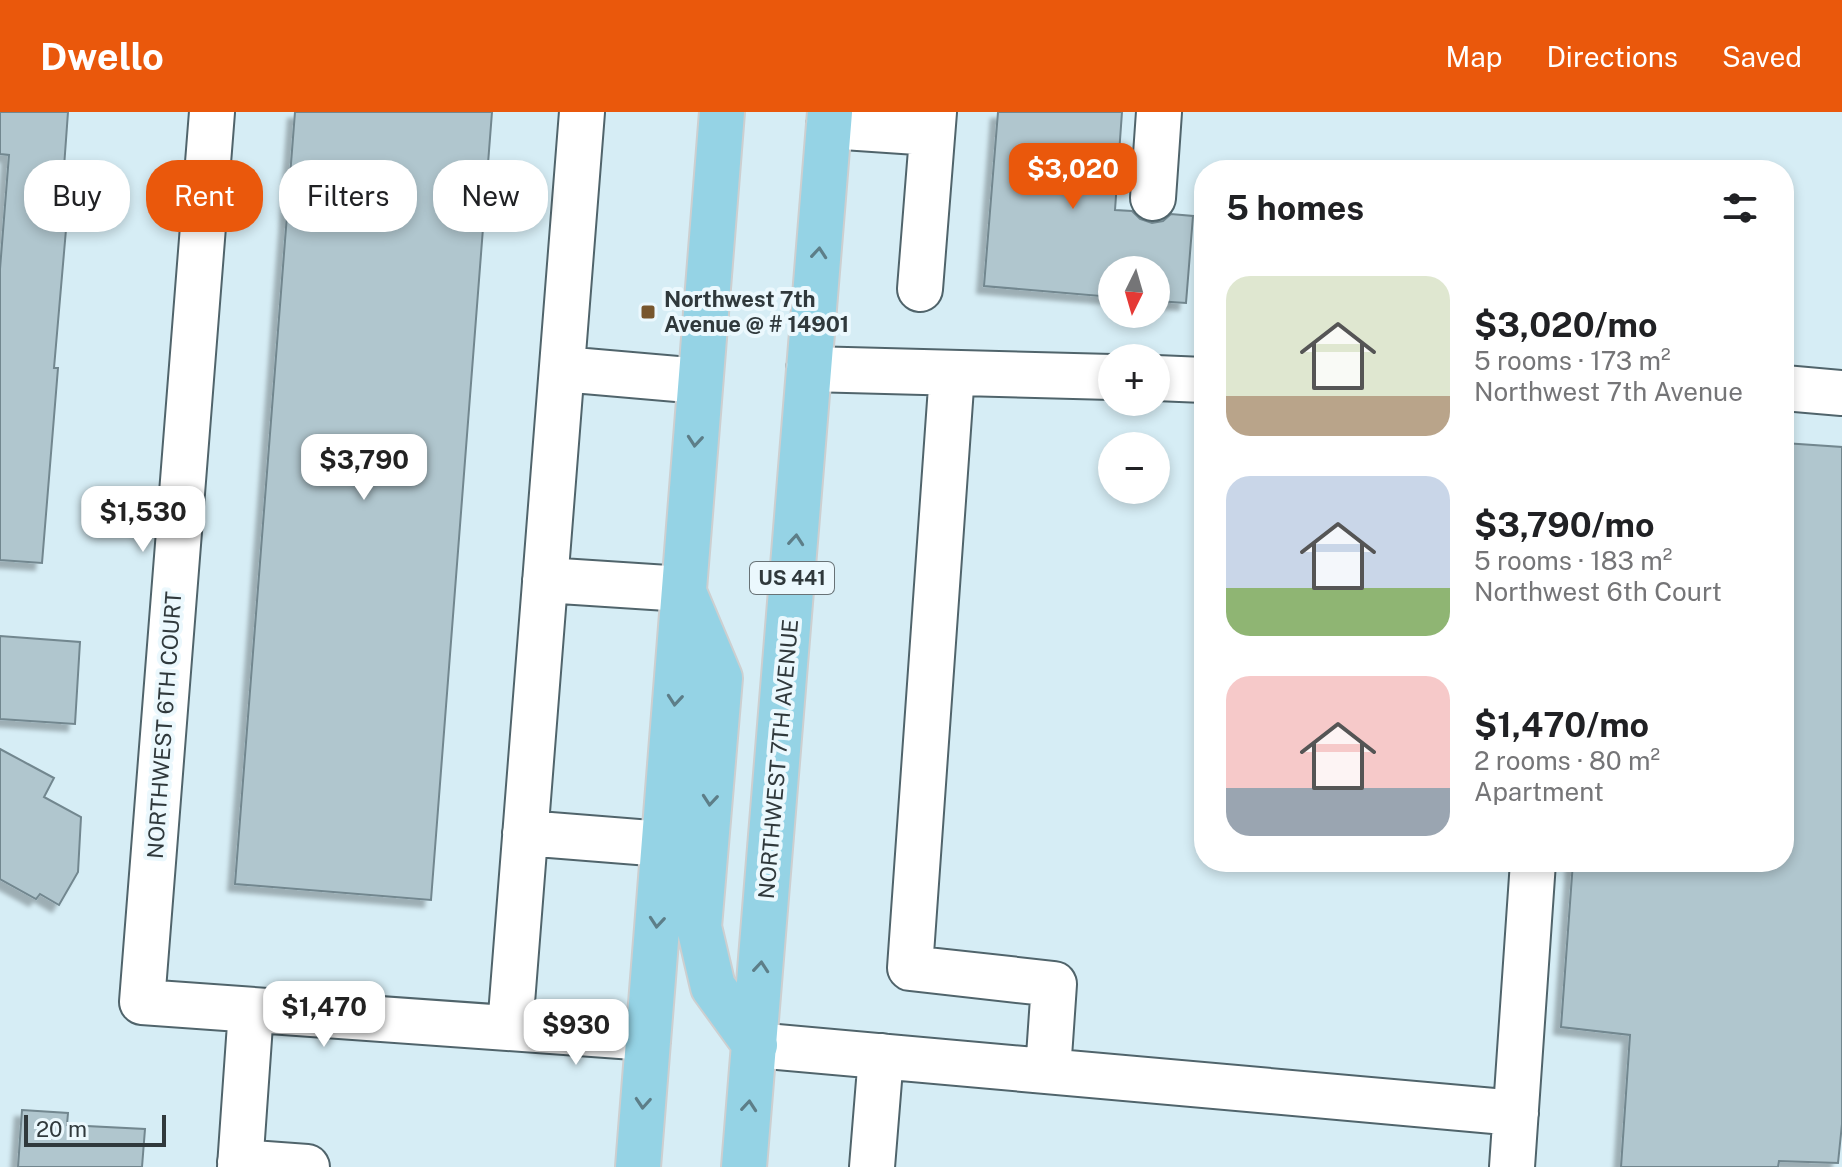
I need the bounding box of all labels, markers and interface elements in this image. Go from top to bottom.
text: Dwello [40,34,164,79]
text: Map [1446,40,1502,73]
text: Directions [1546,40,1678,73]
text: Saved [1722,40,1802,73]
pin: $3,020 [1008,143,1138,211]
text: $3,020 [1027,153,1119,184]
chip: Buy [24,160,130,232]
chip: Rent [146,160,263,232]
chip: Filters [279,160,417,232]
chip: New [433,160,548,232]
icon: filters [1718,186,1762,230]
text: 5 homes [1226,188,1364,228]
one-way arrow [810,246,827,259]
north arrow [1098,256,1170,328]
map controls [1098,256,1170,504]
place label: Northwest 7th Avenue @ # 14901 [664,286,849,337]
marker: Northwest 7th Avenue @ # 14901 [639,303,657,321]
text: $3,020/mo [1474,305,1658,345]
icon: home [1290,308,1386,404]
button: + [1098,344,1170,416]
text: 5 rooms · 173 m² [1474,345,1671,376]
text: Northwest 7th Avenue [1474,376,1743,407]
button: − [1098,432,1170,504]
pin: $3,790 [299,434,429,502]
one-way arrow [687,435,704,448]
text: $3,790 [319,444,409,475]
pin: $1,530 [78,486,208,554]
text: $1,530 [99,496,187,527]
text: $3,790/mo [1474,505,1655,545]
icon: home [1290,508,1386,604]
one-way arrow [787,533,804,546]
text: 5 rooms · 183 m² [1474,545,1672,576]
road number: US 441 [750,562,834,594]
text: Northwest 6th Court [1474,576,1722,607]
street label: NORTHWEST 6TH COURT [142,590,186,860]
street label: NORTHWEST 7TH AVENUE [753,618,803,900]
one-way arrow [666,694,683,707]
text: $1,470/mo [1474,705,1649,745]
icon: home [1290,708,1386,804]
text: 2 rooms · 80 m² [1474,745,1660,776]
text: Apartment [1474,776,1604,807]
one-way arrow [702,794,719,807]
one-way arrow [649,916,666,929]
one-way arrow [752,960,769,973]
pin: $1,470 [259,981,389,1049]
text: $1,470 [281,991,367,1022]
pin: $930 [529,999,623,1067]
text: $930 [542,1009,610,1040]
one-way arrow [635,1097,652,1110]
one-way arrow [741,1099,758,1112]
scale bar [24,1111,166,1147]
text: 20 m [36,1116,87,1142]

